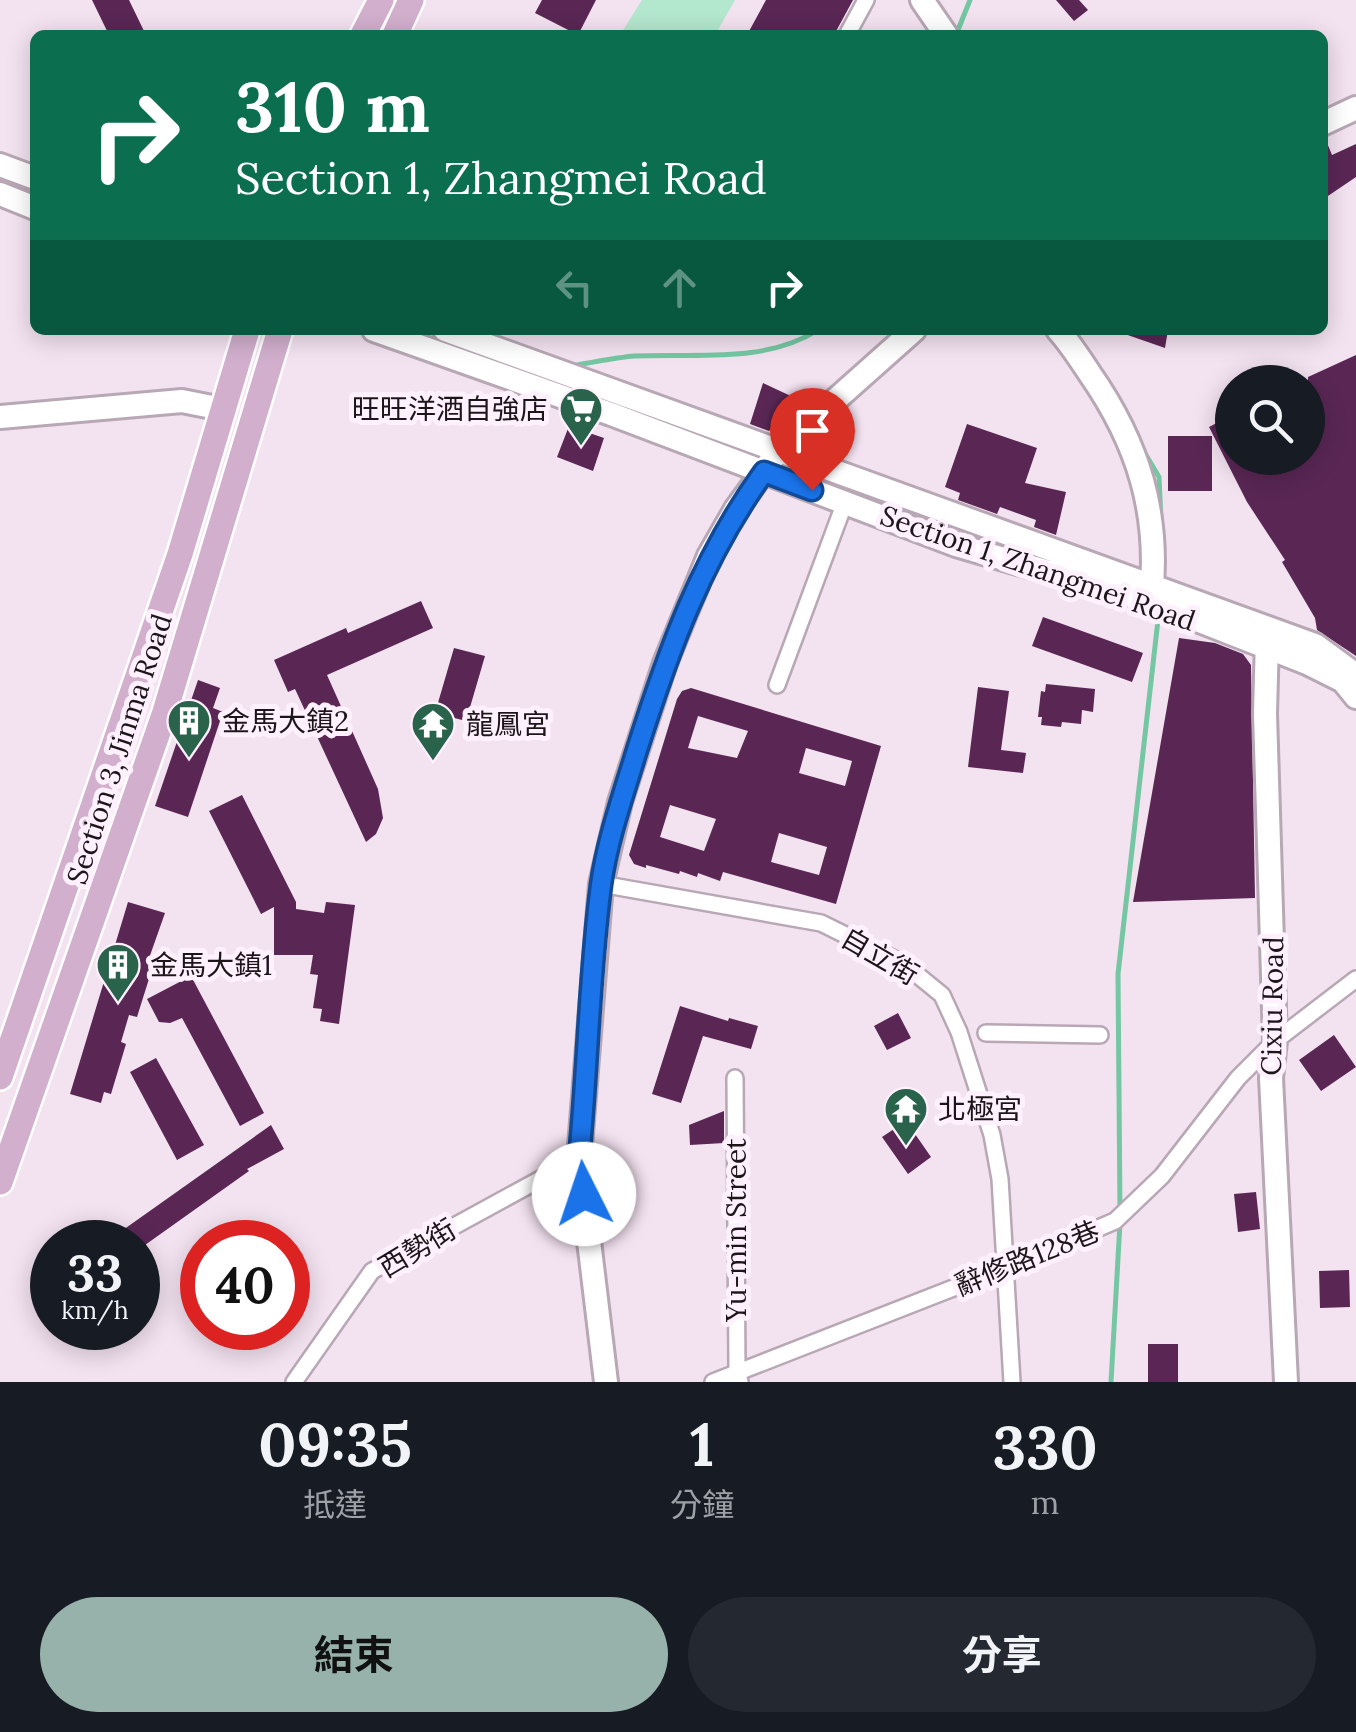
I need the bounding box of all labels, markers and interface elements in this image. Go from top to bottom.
text: 310 m [235,62,430,151]
icon: right [70,70,200,200]
text: Section 1, Zhangmei Road [235,149,767,206]
icon: left [547,260,602,315]
icon: ahead [652,260,707,315]
icon: right [757,260,812,315]
map controls [1215,365,1325,475]
button: search [1215,365,1325,475]
supermarket icon: 旺旺洋酒自強店 [558,386,604,447]
pin [770,388,855,491]
place label: 旺旺洋酒自強店 [352,391,548,427]
icon: arrive [785,403,840,458]
street label: Section 1, Zhangmei Road [876,497,1200,639]
street label: Section 3, Jinma Road [58,609,180,889]
building icon: 金馬大鎮2 [166,698,212,759]
temple icon: 龍鳳宮 [410,701,456,762]
place label: 金馬大鎮2 [222,703,349,739]
place label: 龍鳳宮 [466,706,550,742]
street label: 自立街 [835,919,925,993]
street label: Cixiu Road [1253,936,1291,1076]
building icon: 金馬大鎮1 [95,942,141,1003]
place label: 金馬大鎮1 [150,947,272,983]
temple icon: 北極宮 [883,1086,929,1147]
place label: 北極宮 [938,1091,1022,1127]
street label: Yu-min Street [718,1138,754,1323]
position arrow [532,1142,636,1246]
street label: 西勢街 [372,1211,462,1285]
street label: 辭修路128巷 [949,1213,1105,1303]
speed limit sign: 40 [180,1220,310,1350]
text: 33 [67,1241,123,1305]
text: km/h [61,1294,129,1326]
text: 09:35 [258,1406,412,1482]
text: 1 [690,1406,714,1482]
text: 330 [992,1409,1098,1485]
text: m [1031,1482,1059,1523]
text: 抵達 [303,1484,367,1525]
text: 分鐘 [670,1484,734,1525]
button: 結束 [40,1597,668,1712]
button: 分享 [688,1597,1316,1712]

